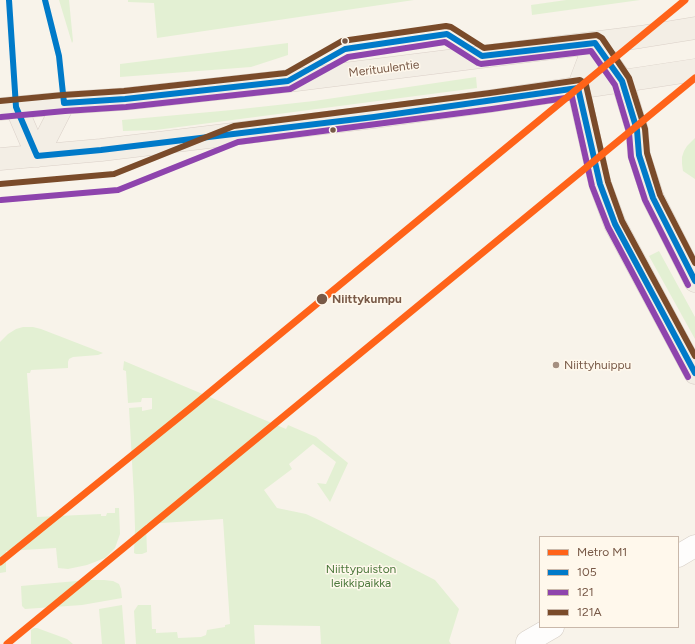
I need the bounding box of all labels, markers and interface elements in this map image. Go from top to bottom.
unlabelled marker [340,36,350,46]
street label: Merituulentie [348,58,420,80]
unlabelled marker [328,125,338,135]
marker: Niittykumpu [315,292,329,306]
place label: Niittykumpu [332,292,402,306]
place label: Niittyhuippu [564,358,631,372]
marker: Niittyhuippu [551,360,561,370]
legend [539,536,679,628]
text: Metro M1 [577,545,627,559]
park label: Niittypuiston leikkipaikka [326,562,396,590]
text: 105 [577,565,597,579]
text: 121 [577,585,594,599]
text: 121A [577,605,602,619]

